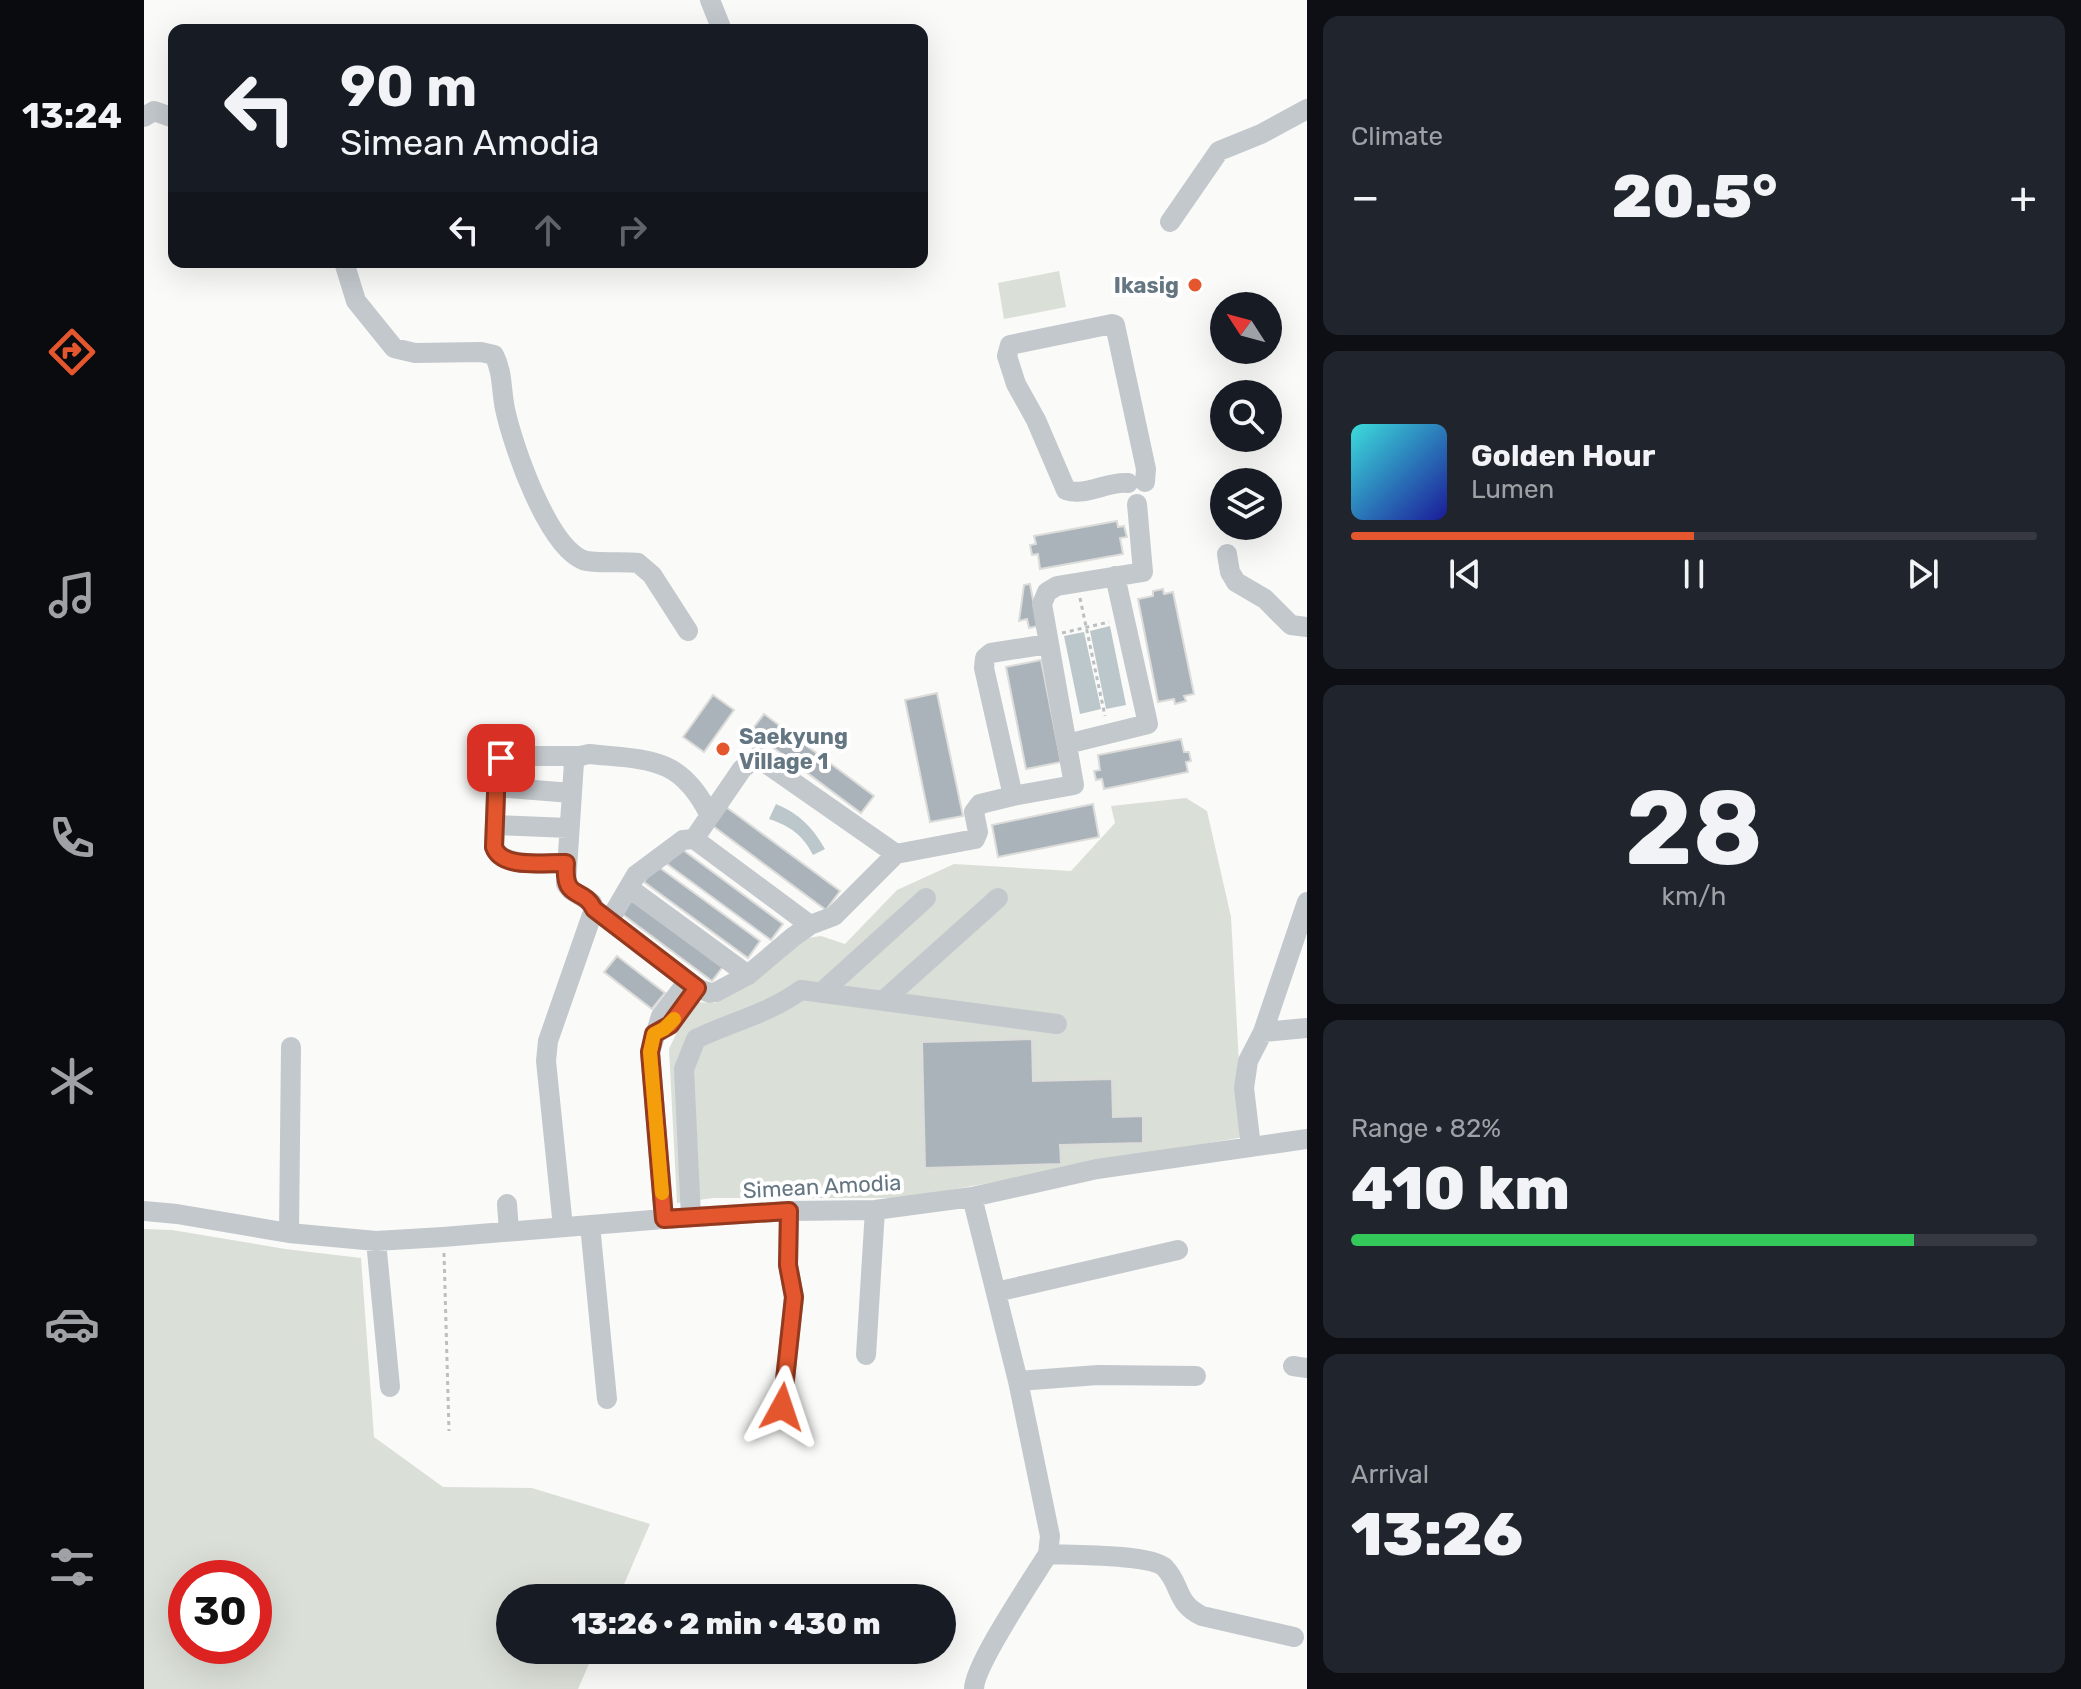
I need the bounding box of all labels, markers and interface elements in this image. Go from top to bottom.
text: 90 m [340,54,477,120]
icon: left [208,56,312,160]
text: 13:24 [22,94,122,137]
text: Simean Amodia [340,121,600,164]
text: Climate [1351,121,1443,152]
text: 20.5° [1612,161,1777,232]
text: − [1351,171,1380,223]
text: + [2010,171,2037,223]
icon: left [442,208,486,252]
icon: ahead [526,208,570,252]
icon: right [610,208,654,252]
place label: Ikasig [1114,272,1179,299]
marker: Ikasig [1186,276,1204,294]
north arrow [1210,292,1282,364]
map controls [1210,292,1282,540]
icon: directions [44,324,100,380]
button: search [1210,380,1282,452]
text: Golden Hour [1471,438,1655,474]
button: layers [1210,468,1282,540]
text: Lumen [1471,474,1554,505]
icon: previous [1443,552,1487,596]
icon: pause [1672,552,1716,596]
icon: next [1901,552,1945,596]
icon: music [44,567,100,623]
place label: Saekyung Village 1 [739,723,848,775]
pin [467,724,535,792]
icon: arrive [479,736,523,780]
marker: Saekyung Village 1 [714,740,732,758]
text: 28 [1625,767,1763,890]
icon: phone [44,810,100,866]
text: km/h [1662,881,1726,912]
icon: climate [44,1053,100,1109]
text: Range · 82% [1351,1113,1501,1144]
text: 410 km [1351,1153,1570,1224]
street label: Simean Amodia [742,1169,902,1204]
icon: car [44,1296,100,1352]
position arrow [740,1365,824,1449]
text: Arrival [1351,1459,1429,1490]
text: 13:26 [1351,1499,1523,1570]
icon: filters [44,1539,100,1595]
speed limit sign: 30 [168,1560,272,1664]
text: 13:26 · 2 min · 430 m [571,1606,881,1642]

